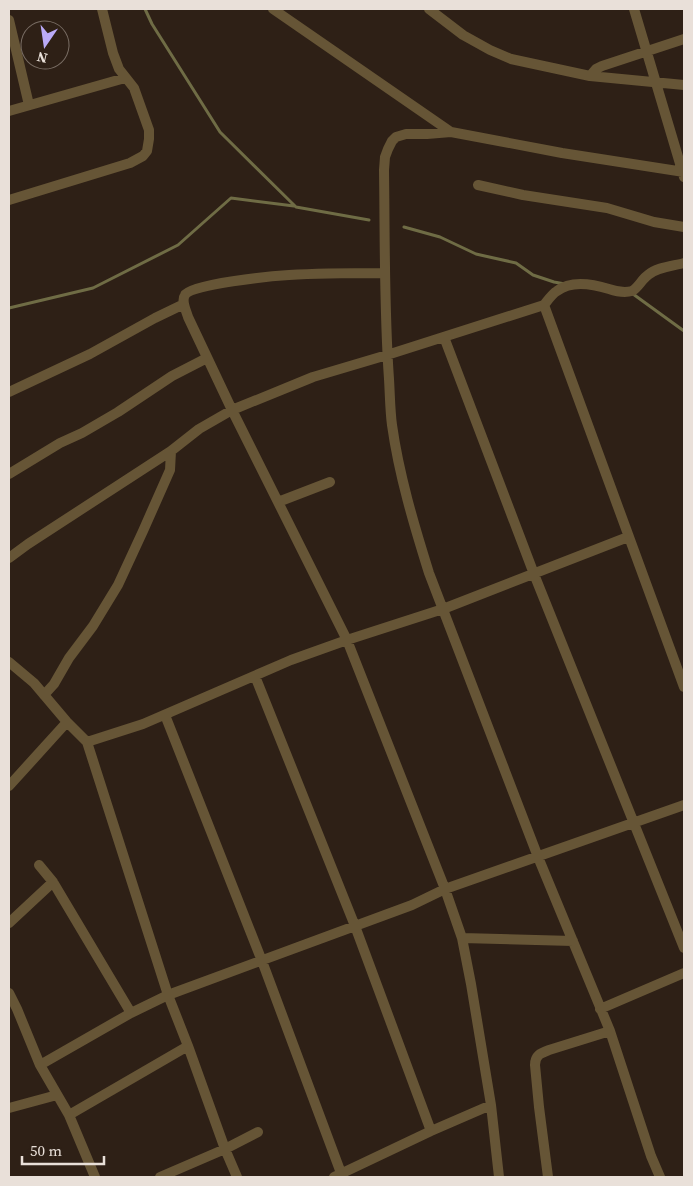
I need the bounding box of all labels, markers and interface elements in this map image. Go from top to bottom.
north arrow [20,20,70,70]
text: N [35,47,49,69]
scale bar [22,1134,105,1166]
text: 50 m [30,1140,62,1161]

